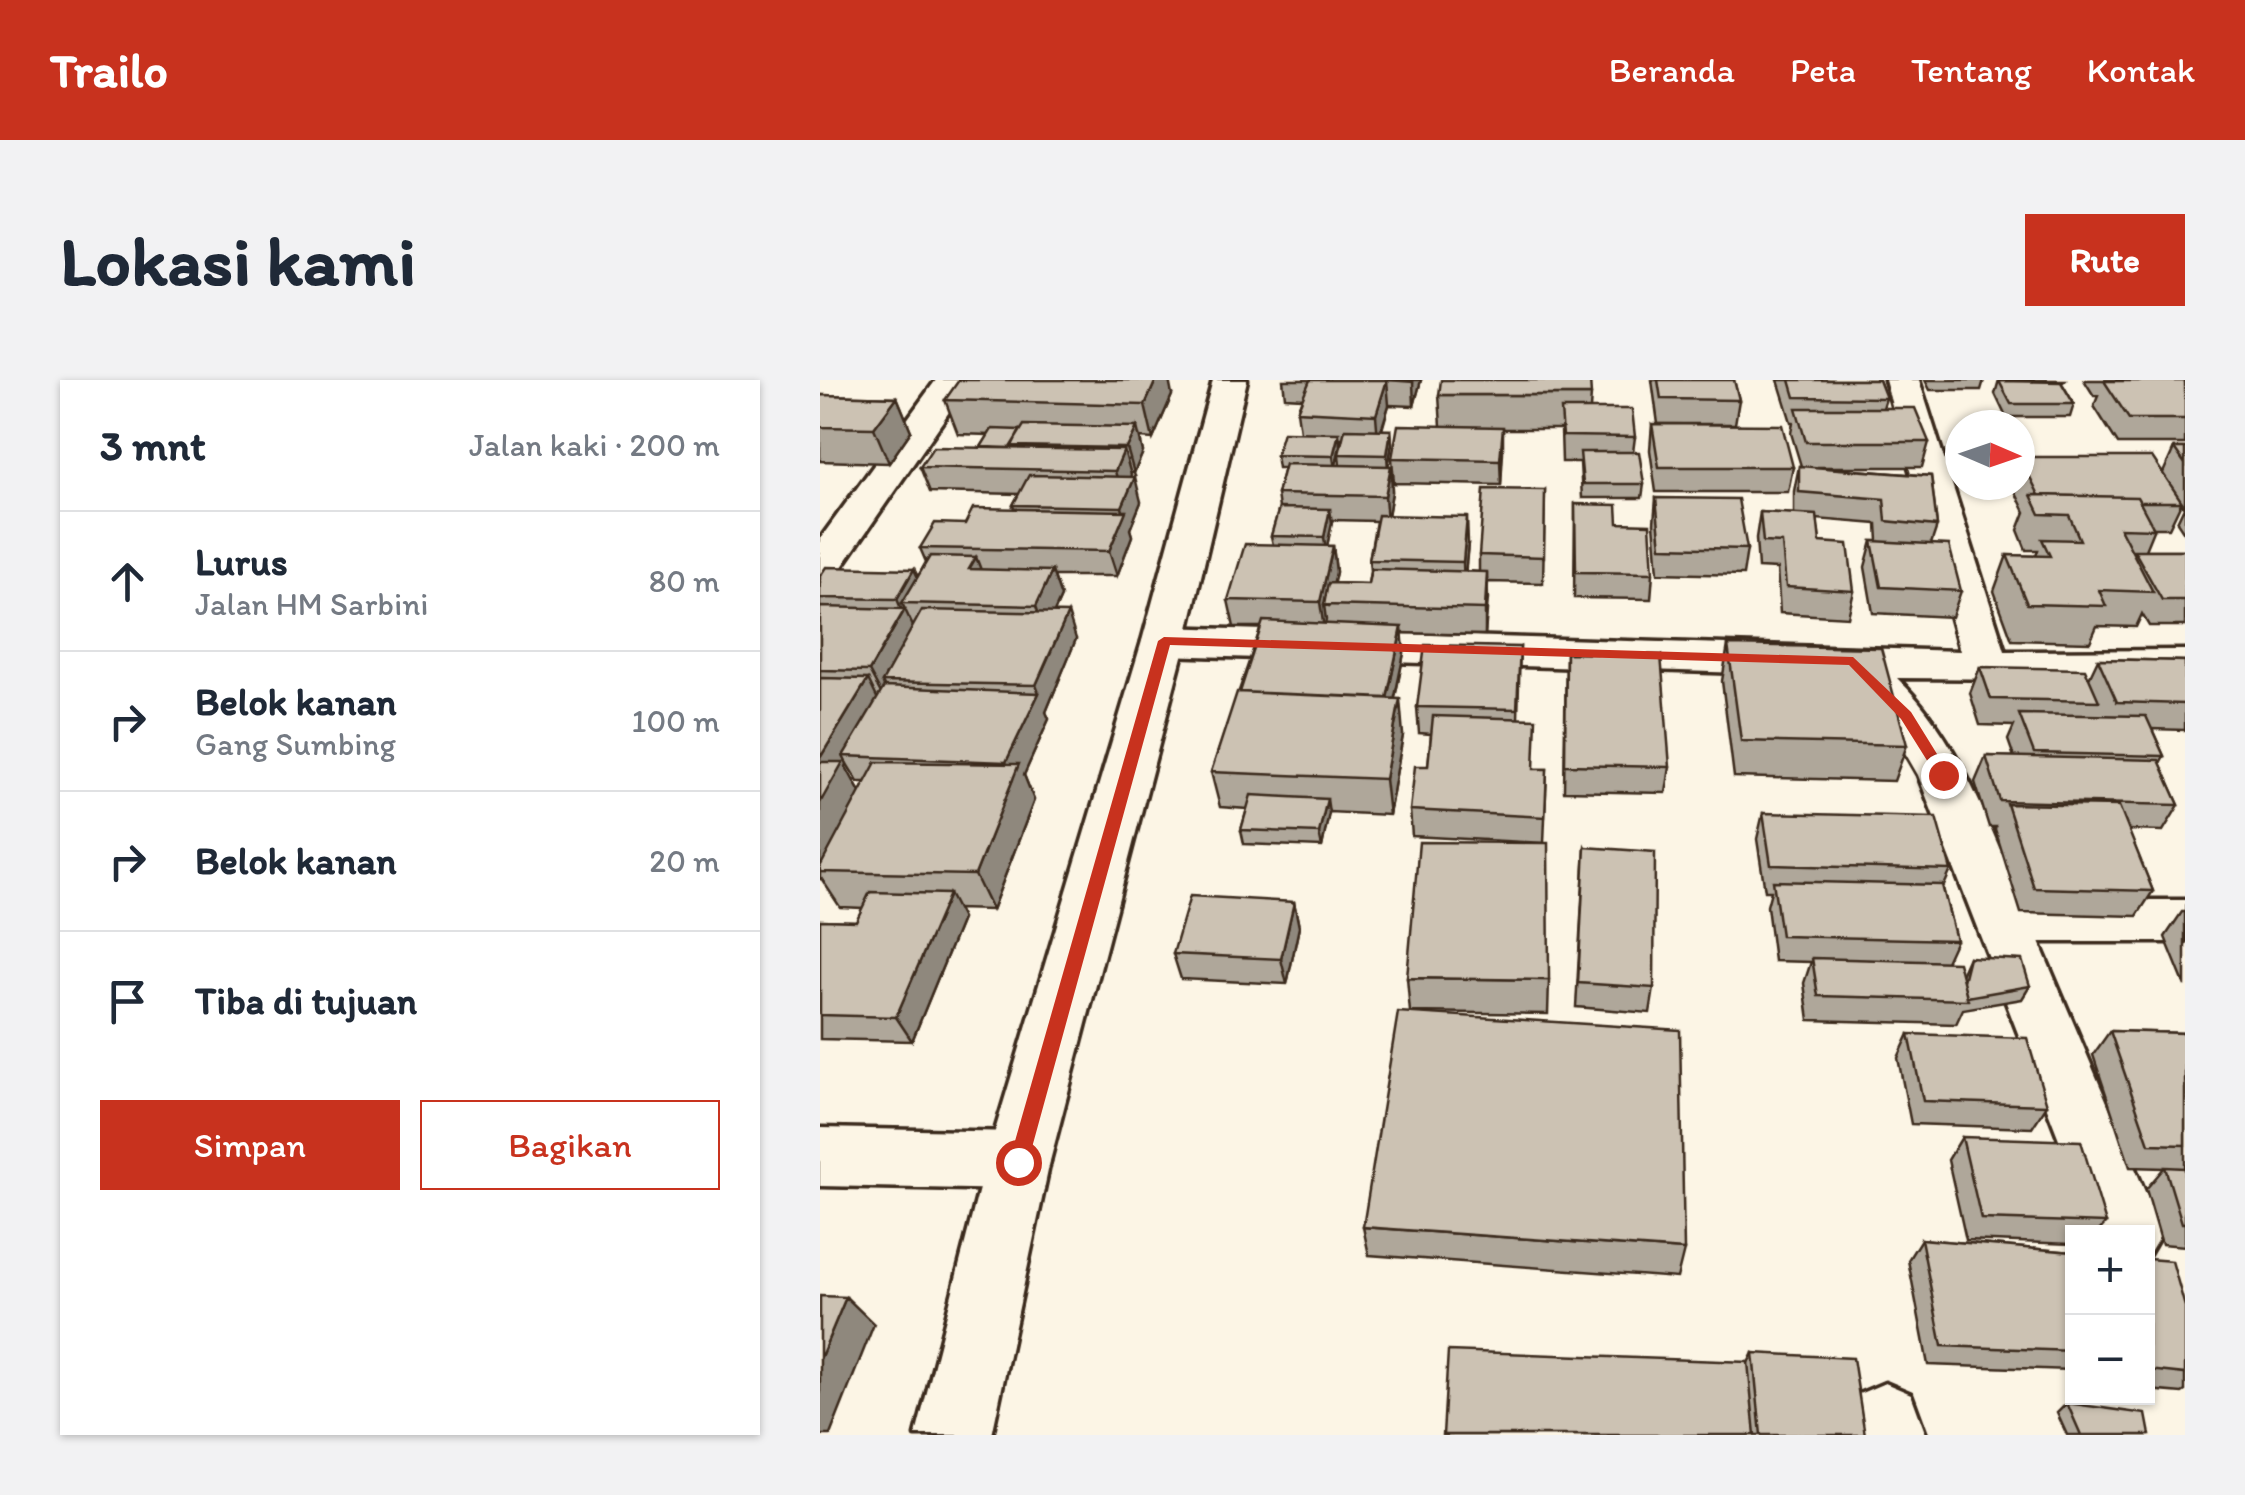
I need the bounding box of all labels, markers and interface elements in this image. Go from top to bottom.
text: Trailo [50,41,168,99]
text: Beranda [1609,49,1735,91]
text: Peta [1790,49,1856,91]
text: Tentang [1911,49,2032,91]
text: Kontak [2087,49,2195,91]
button: Rute [2025,214,2185,306]
text: Lokasi kami [60,218,416,303]
north arrow [1945,410,2035,500]
text: 3 mnt [100,420,206,471]
text: Jalan kaki · 200 m [469,426,720,464]
text: Lurus [195,539,288,585]
icon: ahead [100,554,155,609]
text: 80 m [649,562,720,600]
text: Jalan HM Sarbini [195,585,428,623]
text: Belok kanan [195,679,397,725]
icon: right [100,694,155,749]
text: 100 m [632,702,720,740]
text: Gang Sumbing [195,725,396,763]
route end [1921,753,1967,799]
icon: right [100,834,155,889]
text: Belok kanan [195,838,397,884]
text: 20 m [649,842,720,880]
icon: arrive [100,974,155,1029]
text: Tiba di tujuan [195,978,417,1024]
button: Simpan [100,1100,400,1190]
button: Bagikan [420,1100,720,1190]
route start [996,1140,1042,1186]
map controls [2065,1225,2155,1405]
button: + [2065,1225,2155,1315]
button: − [2065,1315,2155,1405]

